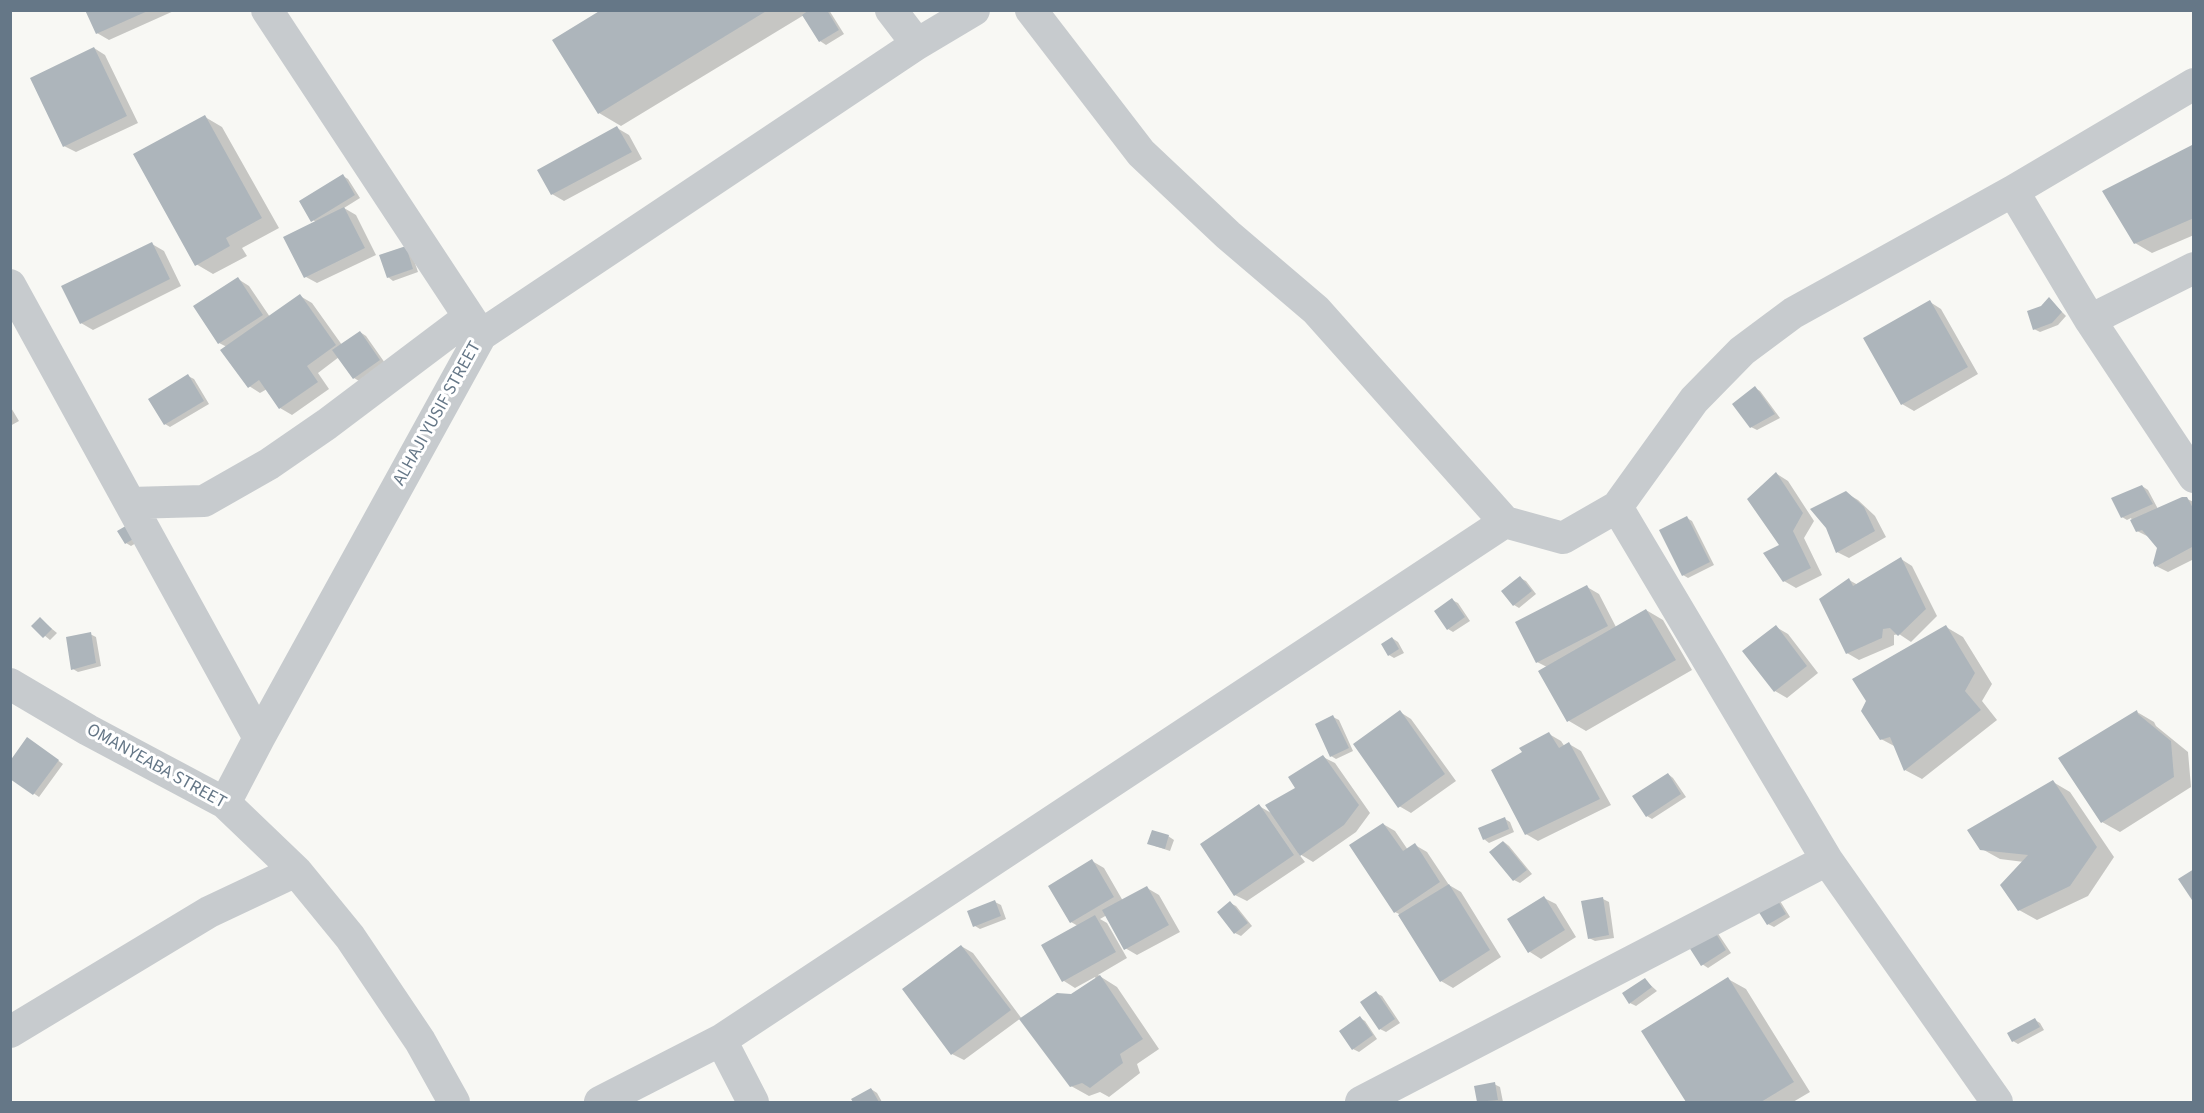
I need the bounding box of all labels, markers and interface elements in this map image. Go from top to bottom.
street label: ALHAJI YUSIF STREET [389,338,487,490]
street label: OMANYEABA STREET [83,720,229,814]

